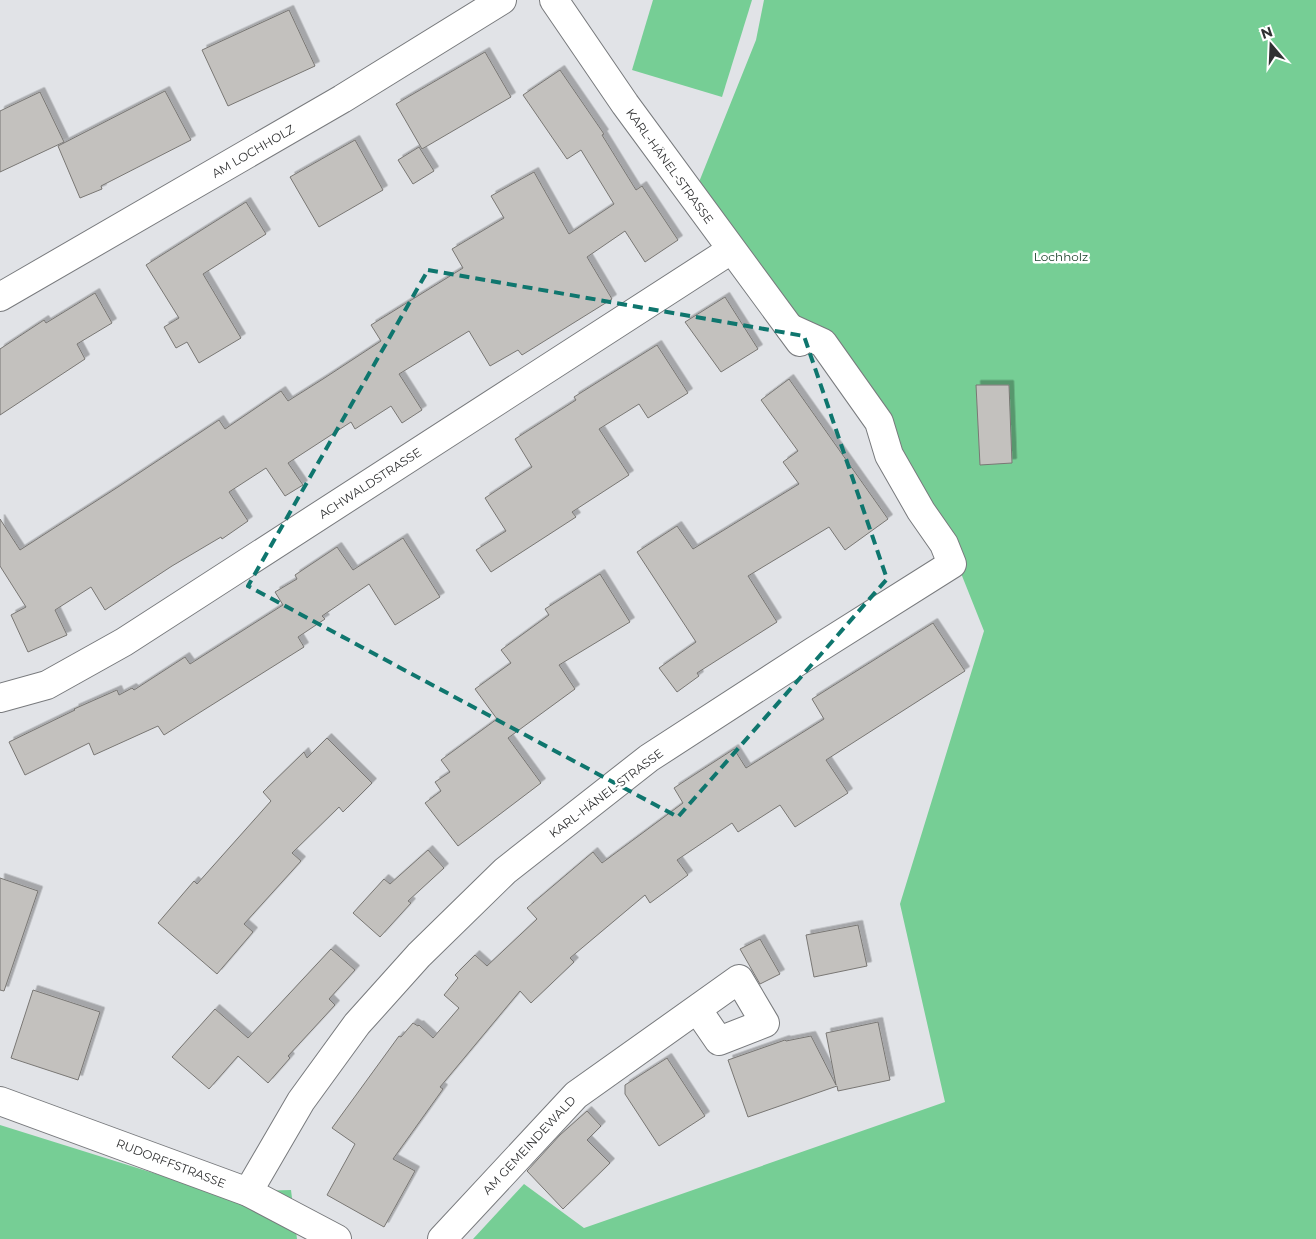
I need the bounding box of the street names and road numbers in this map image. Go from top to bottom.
street label: KARL-HÄNEL-STRASSE [623,106,717,226]
street label: AM LOCHHOLZ [209,121,297,181]
street label: ACHWALDSTRASSE [316,444,424,522]
street label: KARL-HÄNEL-STRASSE [546,745,666,841]
street label: AM GEMEINDEWALD [479,1092,579,1198]
street label: RUDORFFSTRASSE [114,1135,228,1191]

